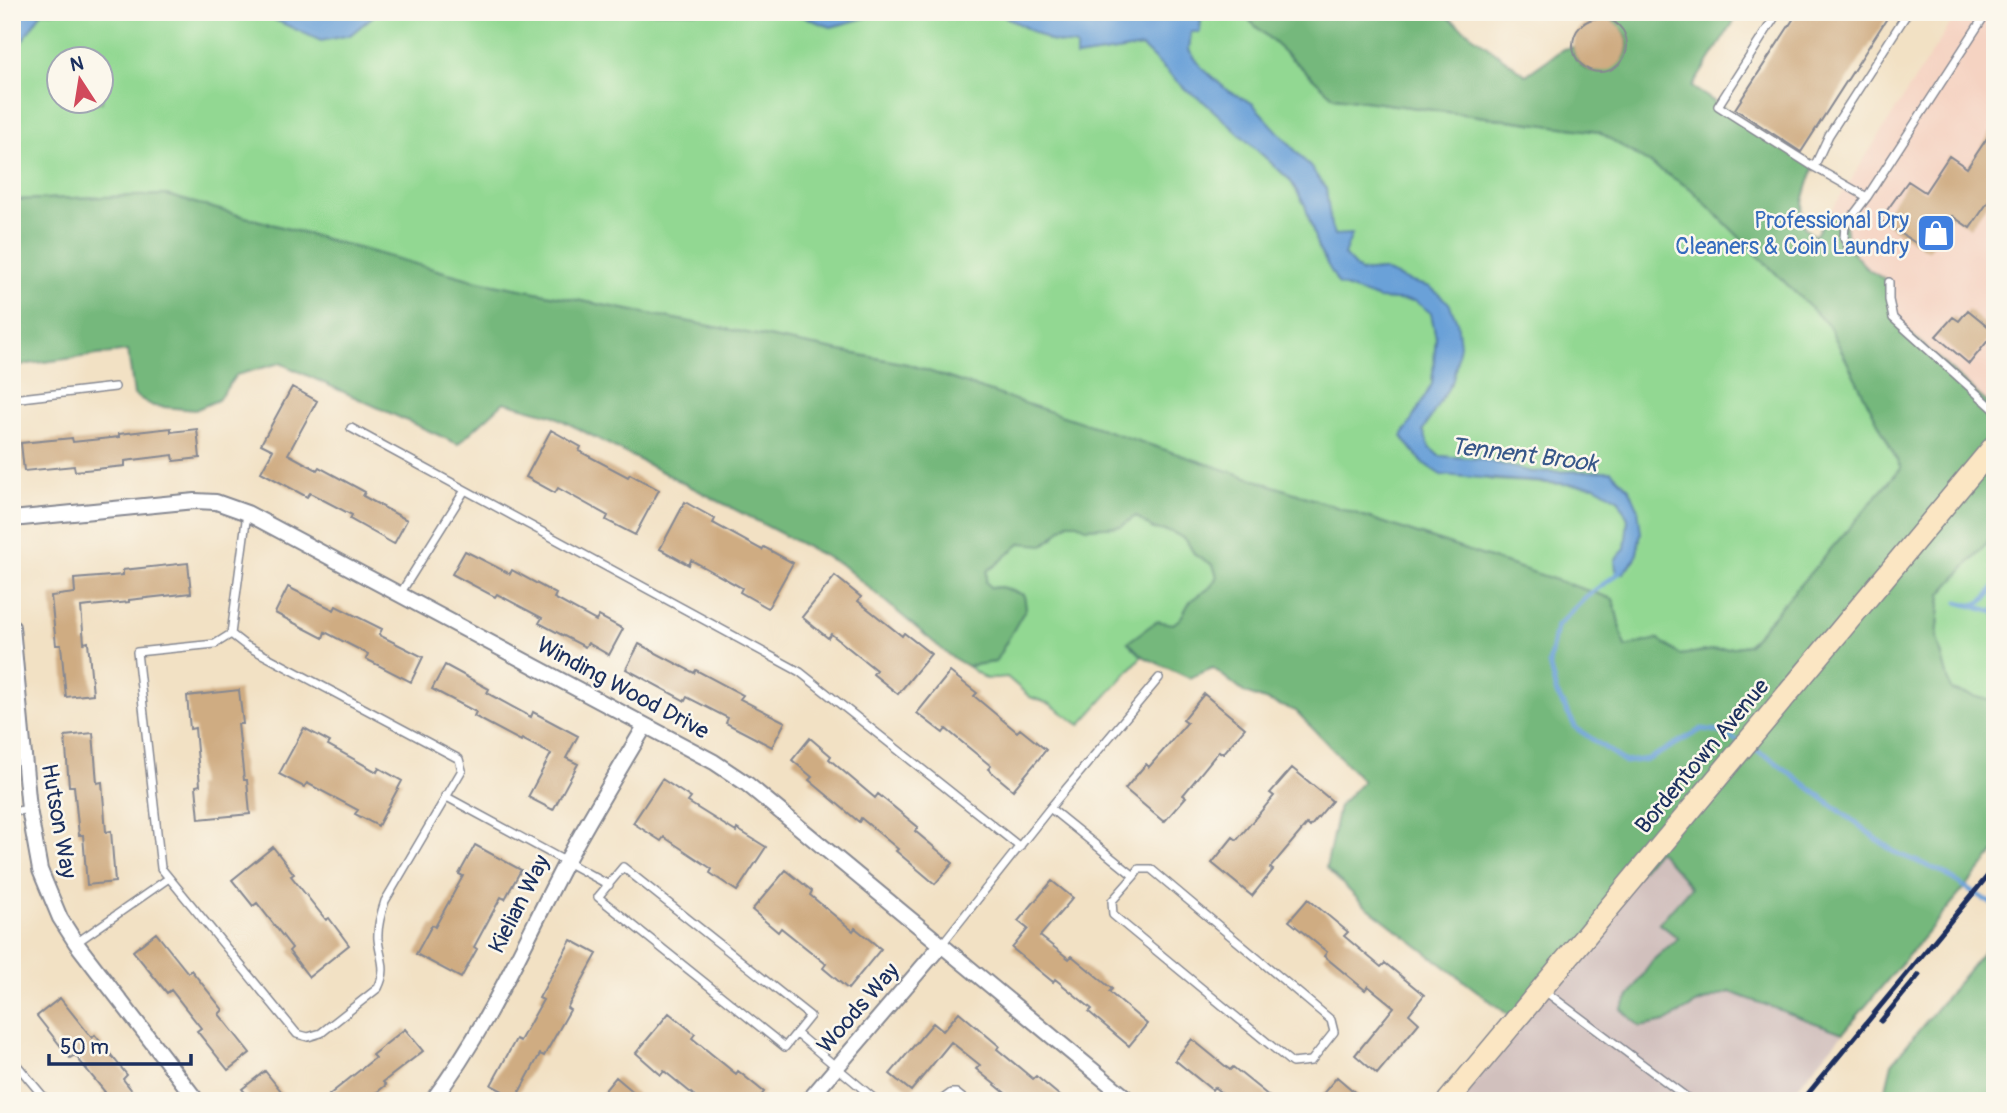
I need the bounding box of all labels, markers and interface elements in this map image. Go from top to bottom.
north arrow [46,46,116,116]
text: N [68,51,86,77]
place label: Professional Dry Cleaners & Coin Laundry [1675,206,1909,261]
shop icon: Professional Dry Cleaners & Coin Laundry [1915,212,1957,254]
water label: Tennent Brook [1449,432,1601,479]
street label: Winding Wood Drive [532,630,715,746]
street label: Bordentown Avenue [1629,672,1776,840]
street label: Hutson Way [35,761,83,881]
street label: Kielian Way [482,850,556,958]
street label: Woods Way [811,956,905,1059]
scale bar [49,1022,191,1066]
text: 50 m [60,1034,109,1061]

